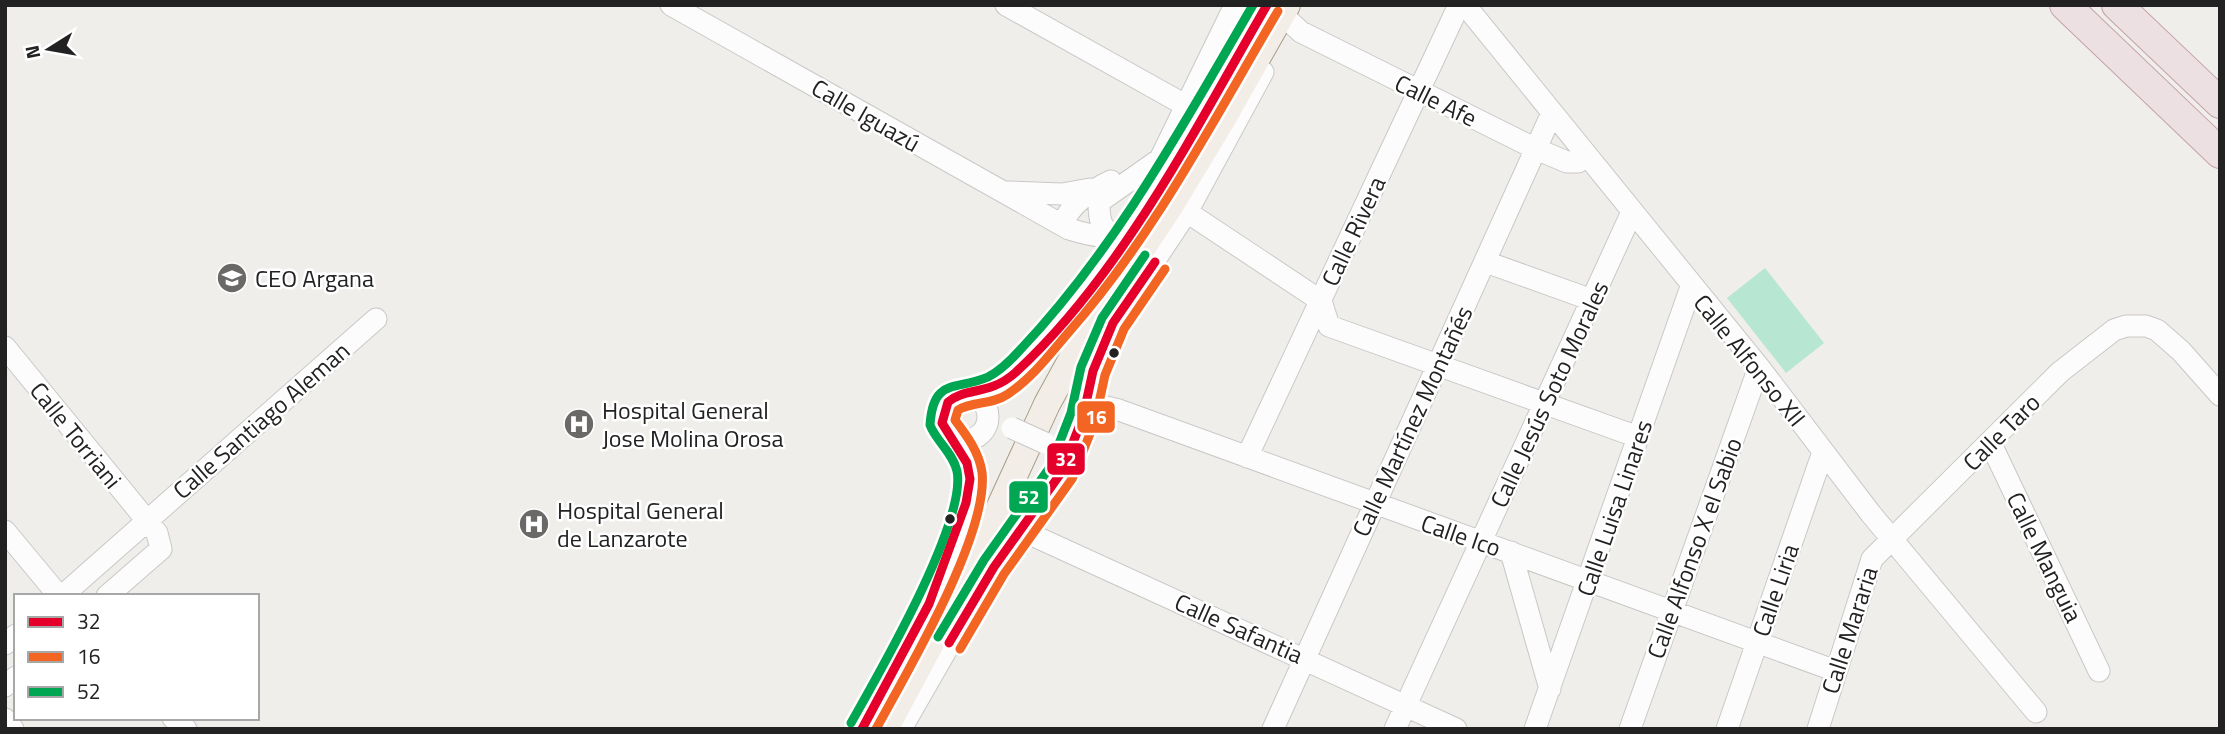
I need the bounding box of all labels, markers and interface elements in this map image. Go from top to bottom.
north arrow [14,14,84,84]
text: N [16,43,47,62]
street label: Calle Afe [1389,65,1483,135]
street label: Calle Iguazú [805,69,927,161]
street label: Calle Rivera [1312,170,1394,292]
place label: CEO Argana [255,260,374,296]
school or university icon: CEO Argana [215,261,249,295]
street label: Calle Jesús Soto Morales [1481,275,1617,513]
street label: Calle Alfonso XII [1685,286,1815,434]
street label: Calle Martínez Montañés [1343,300,1481,542]
street label: Calle Santiago Aleman [165,333,357,507]
unlabelled marker [1107,346,1121,360]
street label: Calle Torriani [22,374,130,496]
street label: Calle Taro [1954,385,2048,479]
place label: Hospital General Jose Molina Orosa [602,392,784,456]
line badge: 16 [1076,400,1116,434]
text: 16 [1085,402,1107,431]
hospital icon: Hospital General Jose Molina Orosa [562,407,596,441]
street label: Calle Luisa Linares [1567,415,1661,601]
street label: Calle Alfonso X el Sabio [1637,432,1751,664]
line badge: 32 [1046,442,1086,476]
text: 32 [1055,444,1077,473]
line badge: 52 [1008,480,1049,514]
text: 52 [1018,482,1040,511]
street label: Calle Manguia [1998,486,2092,628]
place label: Hospital General de Lanzarote [557,492,724,556]
street label: Calle Ico [1416,505,1506,565]
hospital icon: Hospital General de Lanzarote [517,507,551,541]
unlabelled marker [943,512,957,526]
street label: Calle Liria [1742,539,1808,641]
street label: Calle Mararia [1812,562,1886,698]
street label: Calle Safantia [1169,584,1309,672]
legend [14,594,259,720]
text: 32 [77,605,101,637]
text: 16 [77,640,101,672]
text: 52 [77,675,101,707]

